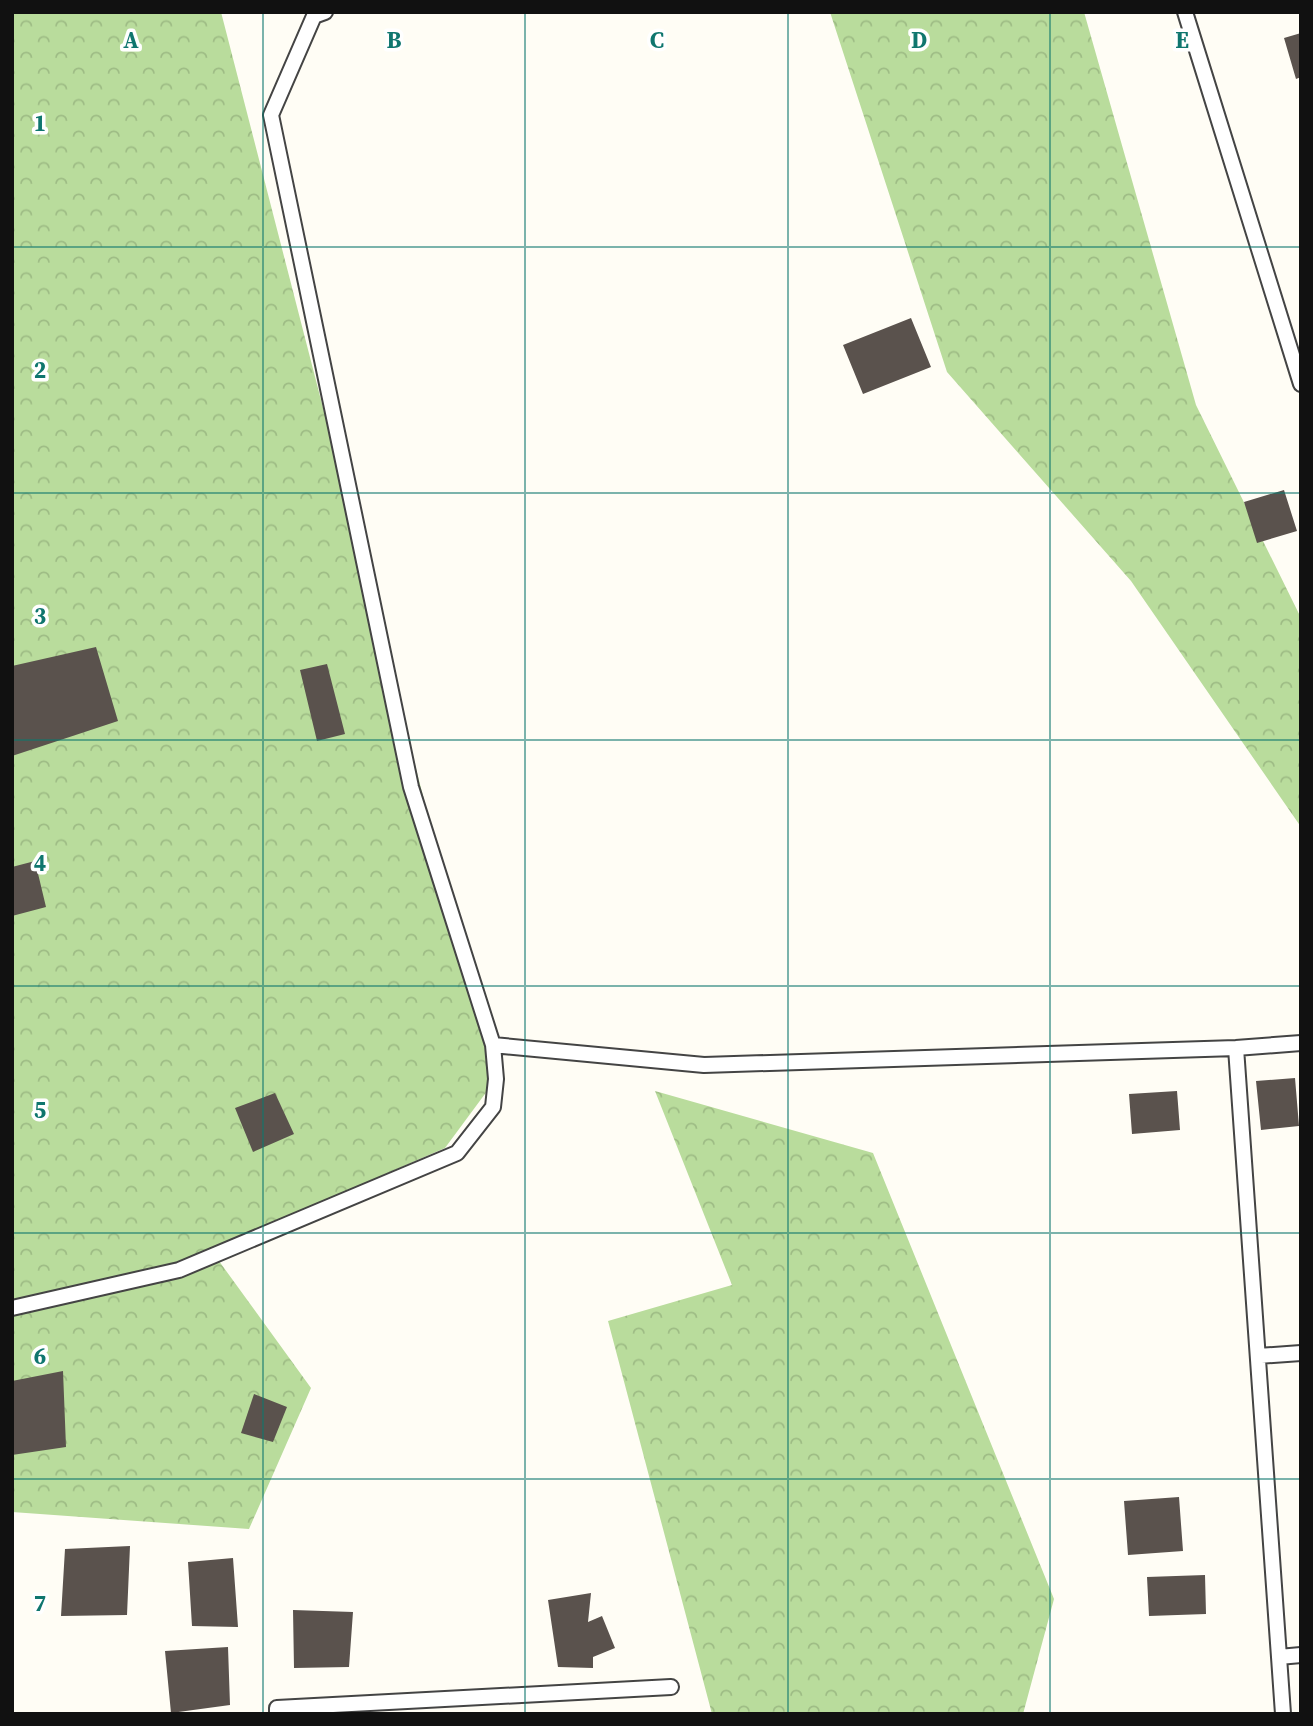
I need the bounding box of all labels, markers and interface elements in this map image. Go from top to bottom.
text: A [123,24,139,56]
text: B [387,24,402,56]
text: C [650,24,664,56]
text: D [911,24,927,56]
text: E [1175,24,1189,56]
text: 1 [34,107,46,139]
text: 2 [34,354,46,386]
text: 3 [34,600,46,632]
text: 4 [34,847,46,879]
text: 5 [34,1094,46,1126]
text: 6 [34,1340,46,1372]
text: 7 [34,1587,46,1619]

